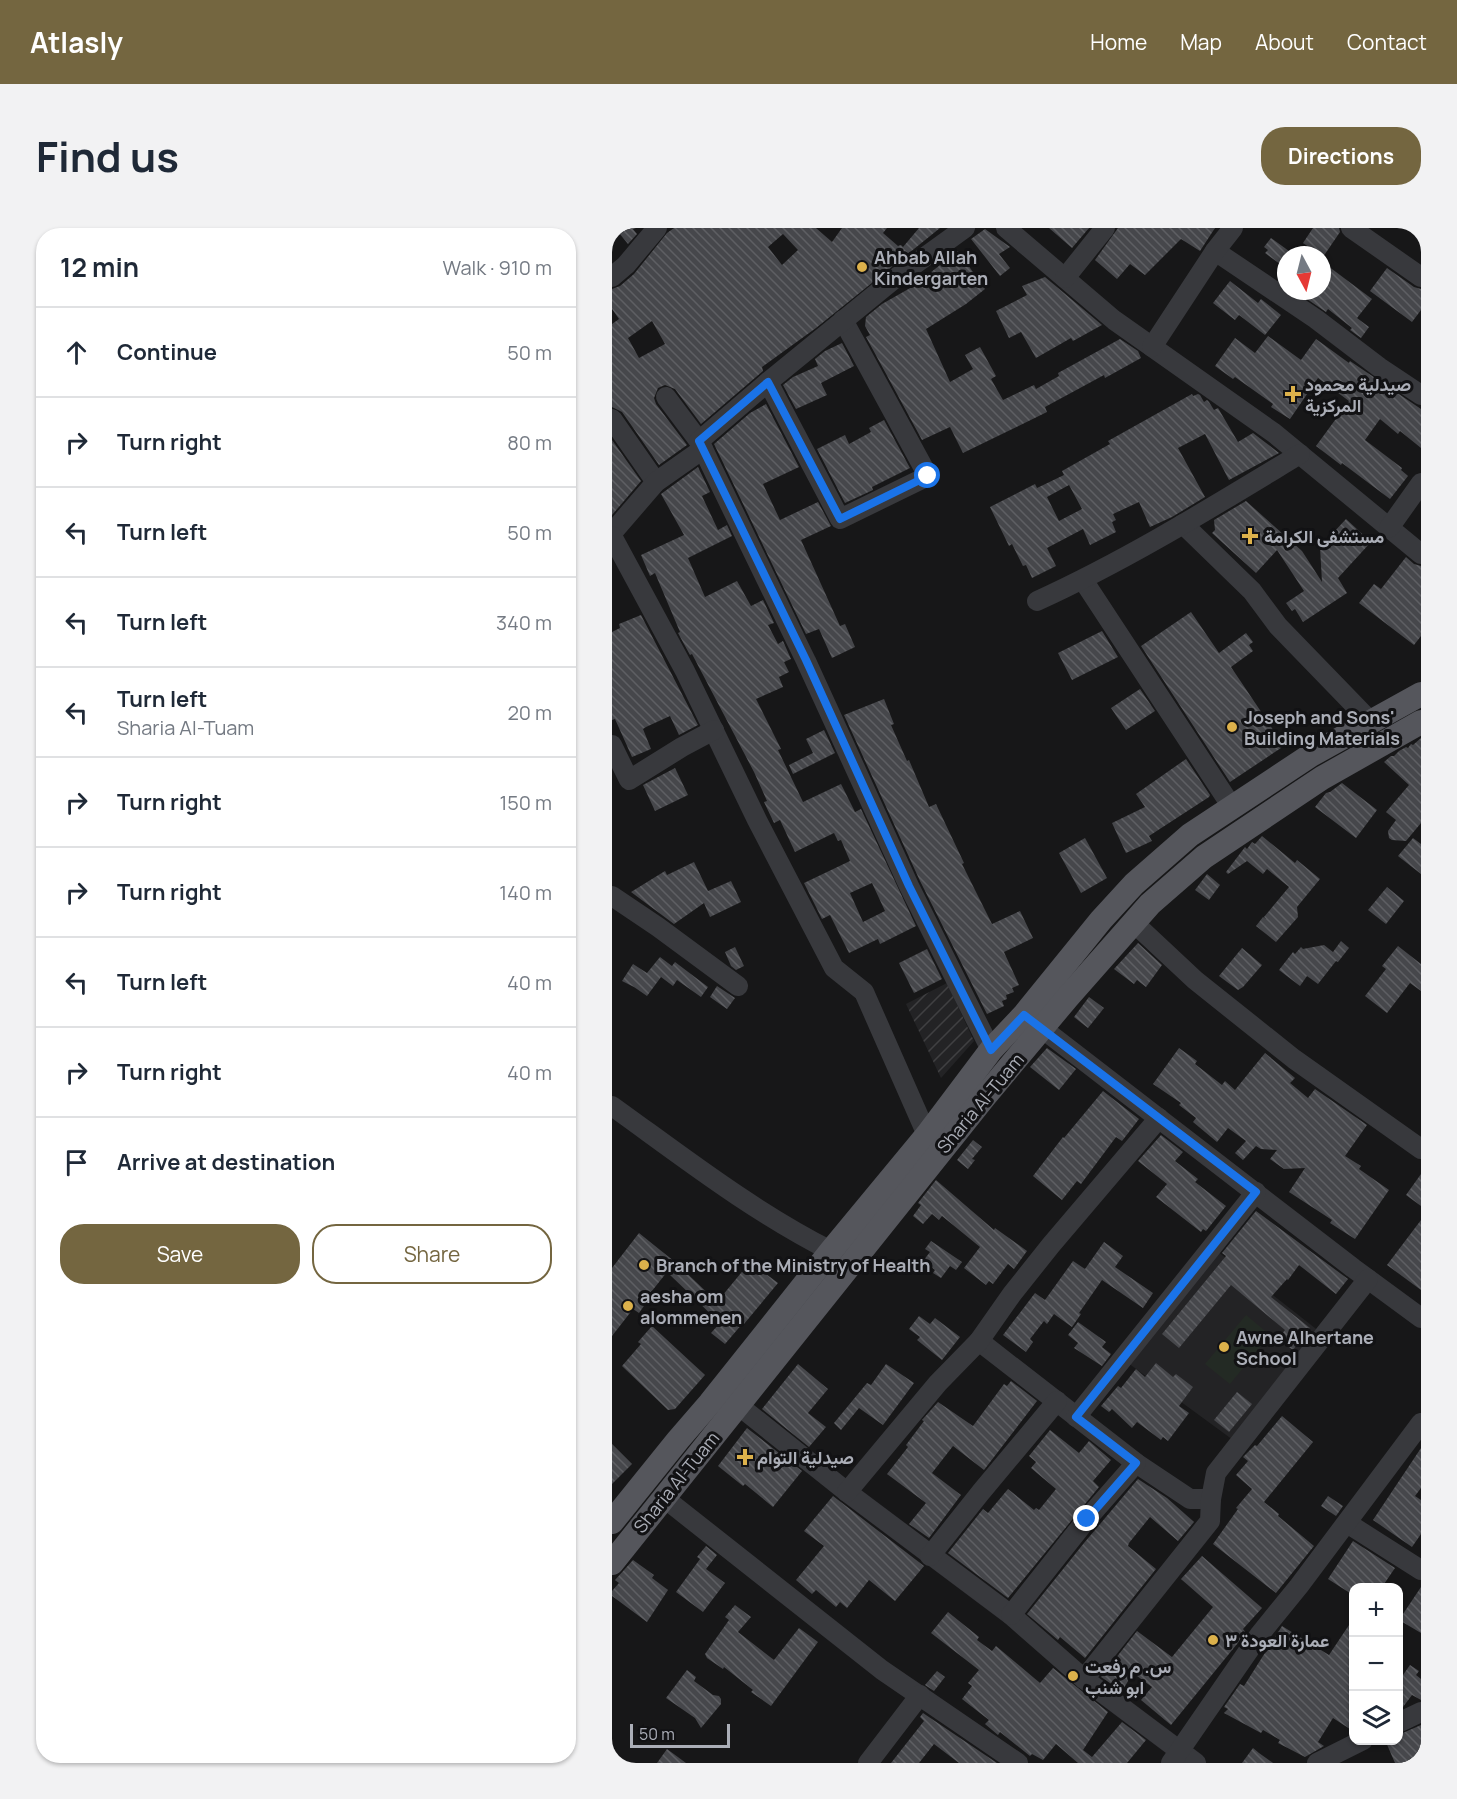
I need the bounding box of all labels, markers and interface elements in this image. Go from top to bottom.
text: Atlasly [30,23,123,61]
text: Home [1090,28,1147,56]
text: Map [1180,28,1222,56]
text: About [1255,28,1314,56]
text: Contact [1347,28,1427,56]
text: Find us [36,127,179,185]
button: Directions [1261,127,1421,185]
place label: Ahbab Allah Kindergarten [874,245,988,290]
north arrow [1277,246,1331,300]
text: 12 min [60,249,139,285]
text: Walk · 910 m [443,254,552,281]
marker: Ahbab Allah Kindergarten [855,260,869,274]
icon: ahead [60,336,93,369]
text: Continue [117,337,217,367]
text: 50 m [507,339,552,366]
place label: صيدلية محمود المركزية [1305,372,1411,417]
marker: صيدلية محمود المركزية [1286,387,1300,401]
icon: right [60,426,93,459]
text: Turn right [117,427,222,457]
text: 80 m [507,429,552,456]
route start [914,462,940,488]
icon: left [60,516,93,549]
text: Turn left [117,517,207,547]
text: 50 m [507,519,552,546]
place label: مستشفى الكرامة [1264,524,1384,548]
marker: مستشفى الكرامة [1241,527,1259,545]
icon: left [60,606,93,639]
text: Turn left [117,607,207,637]
text: 340 m [496,609,552,636]
text: Turn left [117,684,207,714]
icon: left [60,696,93,729]
text: 20 m [507,699,552,726]
place label: Joseph and Sons' Building Materials [1244,705,1400,750]
text: Sharia Al-Tuam [117,714,254,741]
marker: Joseph and Sons' Building Materials [1225,720,1239,734]
icon: right [60,786,93,819]
text: Turn right [117,787,222,817]
text: 150 m [499,789,552,816]
icon: right [60,876,93,909]
text: Turn right [117,877,222,907]
text: 140 m [499,879,552,906]
icon: left [60,966,93,999]
text: Turn left [117,967,207,997]
text: 40 m [507,969,552,996]
street label: Sharia Al-Tuam [931,1048,1029,1158]
icon: right [60,1056,93,1089]
text: Turn right [117,1057,222,1087]
text: 40 m [507,1059,552,1086]
icon: arrive [60,1146,93,1179]
text: Arrive at destination [117,1147,335,1177]
button: Save [60,1224,300,1284]
button: Share [312,1224,552,1284]
place label: Branch of the Ministry of Health [656,1253,931,1277]
marker: Branch of the Ministry of Health [637,1258,651,1272]
place label: aesha om alommenen [640,1284,742,1329]
marker: aesha om alommenen [621,1299,635,1313]
place label: Awne Alhertane School [1236,1325,1374,1370]
marker: Awne Alhertane School [1217,1340,1231,1354]
street label: Sharia Al-Tuam [628,1426,724,1538]
place label: صيدلية التوام [757,1445,854,1470]
marker: صيدلية التوام [738,1450,752,1464]
route end [1073,1505,1099,1531]
map controls [1349,1583,1403,1745]
button: + [1349,1583,1403,1637]
place label: عمارة العودة ٣ [1225,1628,1329,1652]
marker: عمارة العودة ٣ [1206,1633,1220,1647]
button: − [1349,1637,1403,1691]
place label: س. م رفعت ابو شنب [1085,1654,1171,1699]
marker: س. م رفعت ابو شنب [1066,1669,1080,1683]
button: layers [1349,1691,1403,1745]
scale bar [630,1721,730,1748]
text: 50 m [639,1723,675,1745]

